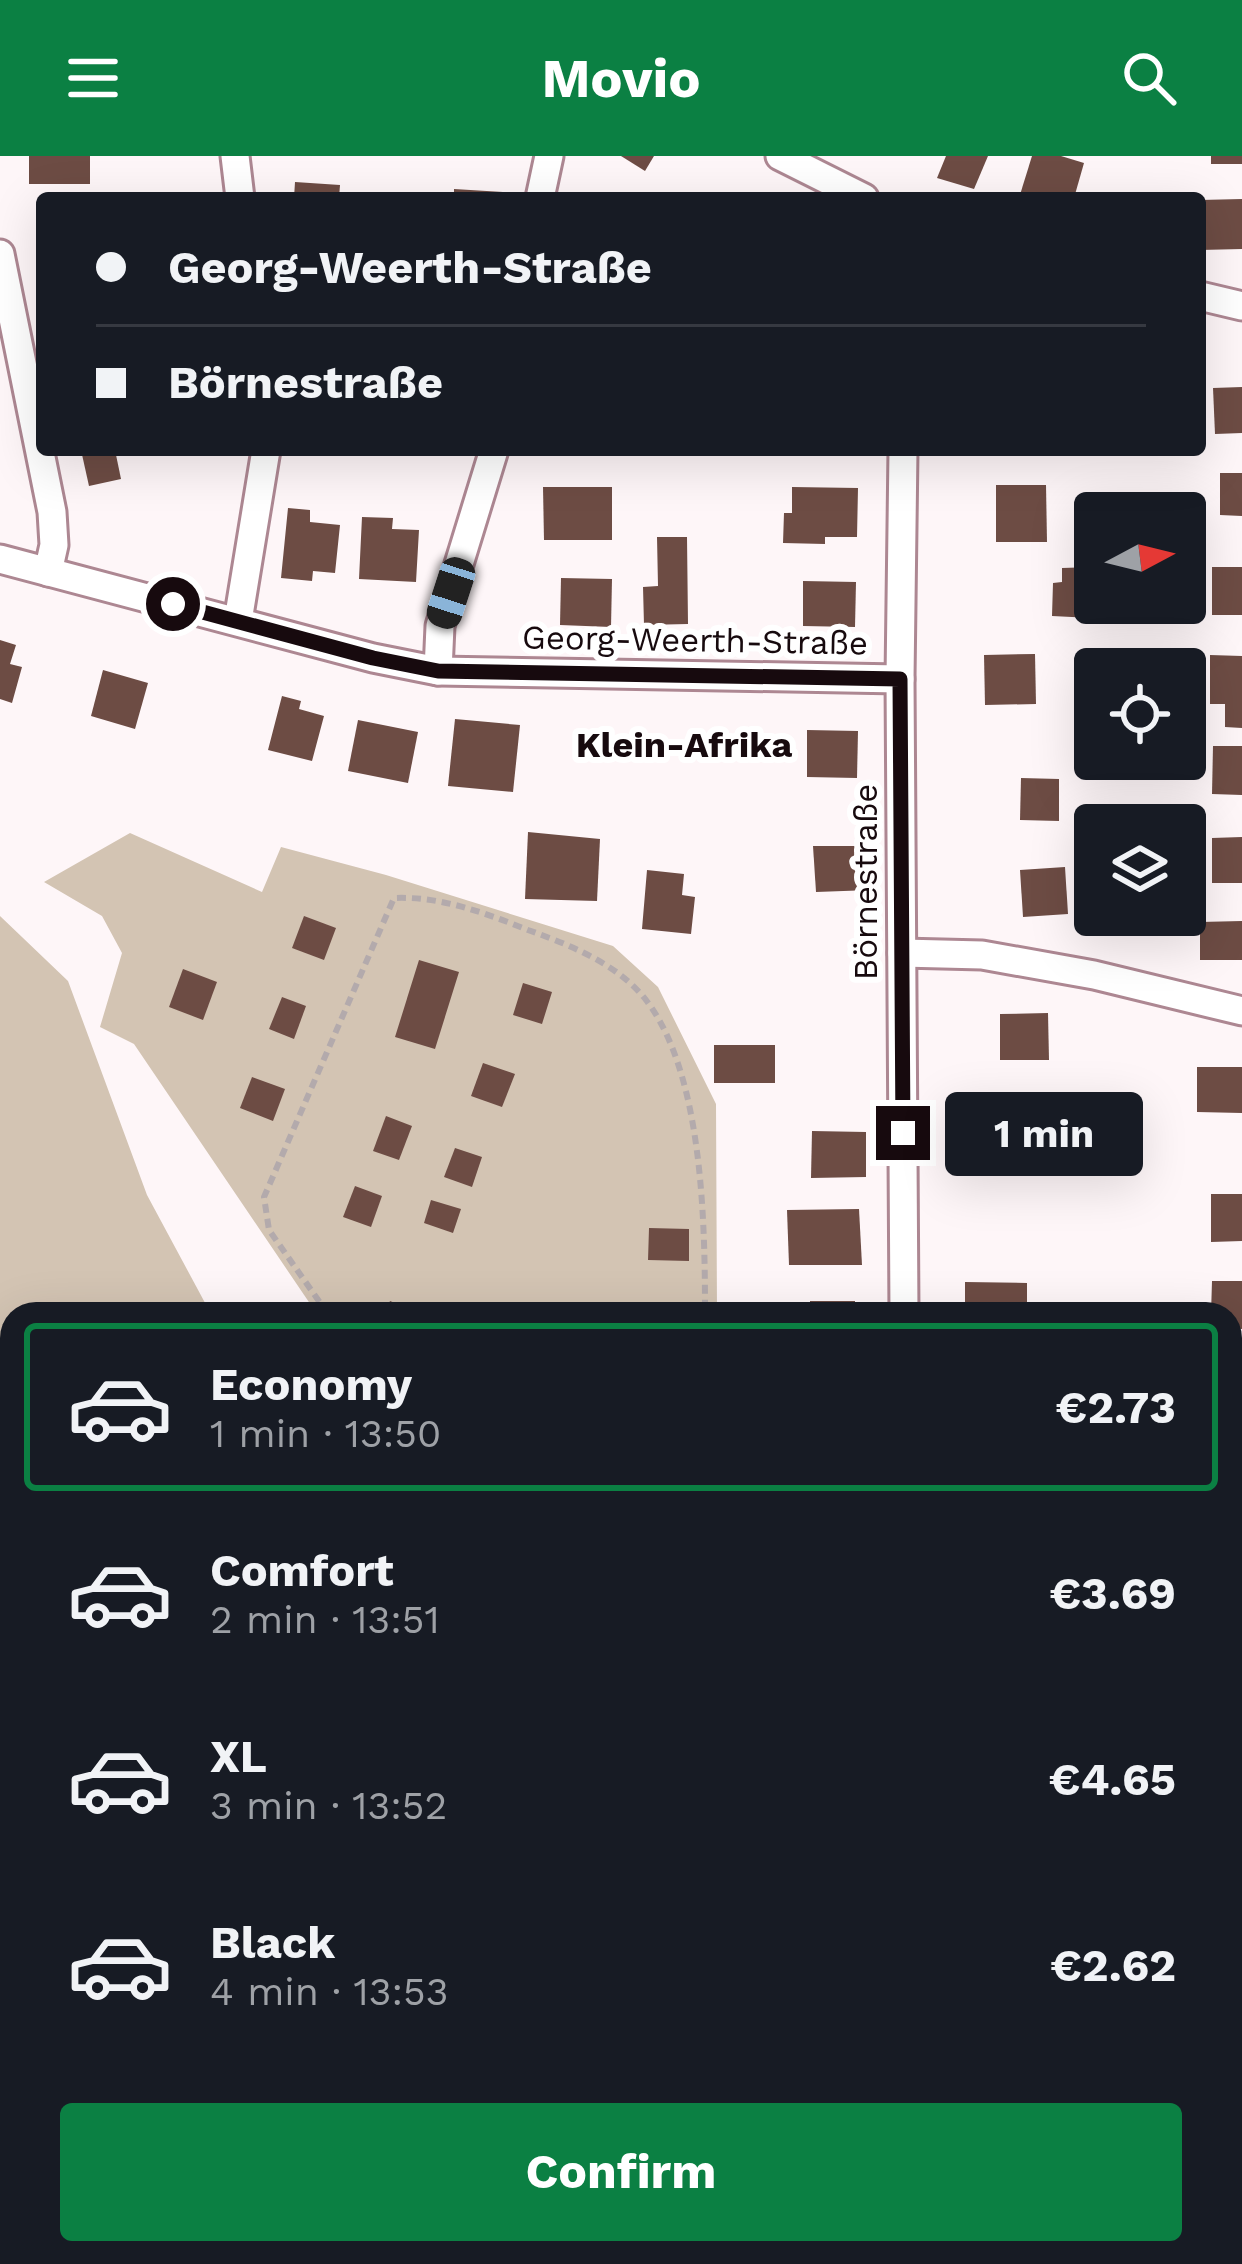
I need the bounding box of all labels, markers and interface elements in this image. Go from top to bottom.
icon: menu [60,45,126,111]
icon: search [1116,45,1182,111]
text: Movio [541,47,701,110]
text: Georg-Weerth-Straße [168,241,652,294]
text: Börnestraße [168,356,443,409]
north arrow [1074,492,1206,624]
map controls [1074,492,1206,936]
car [423,553,479,633]
route start [146,577,200,631]
street label: Georg-Weerth-Straße [522,617,868,663]
button: locate [1074,648,1206,780]
district label: Klein-Afrika [576,724,792,766]
street label: Börnestraße [846,784,885,980]
button: layers [1074,804,1206,936]
callout: 1 min [945,1091,1143,1175]
route end [876,1106,930,1160]
text: 1 min [994,1111,1094,1156]
icon: car [66,1353,174,1461]
text: Economy [210,1358,412,1411]
text: €2.73 [1056,1381,1176,1434]
text: 1 min · 13:50 [210,1411,441,1456]
icon: car [66,1539,174,1647]
text: Comfort [210,1544,394,1597]
text: €3.69 [1050,1567,1176,1620]
text: 2 min · 13:51 [210,1597,440,1642]
icon: car [66,1725,174,1833]
text: XL [210,1730,267,1783]
text: €4.65 [1049,1753,1176,1806]
text: 3 min · 13:52 [210,1783,447,1828]
icon: car [66,1911,174,2019]
text: Black [210,1916,335,1969]
text: €2.62 [1050,1939,1176,1992]
text: 4 min · 13:53 [210,1969,448,2014]
button: Confirm [60,2103,1182,2241]

